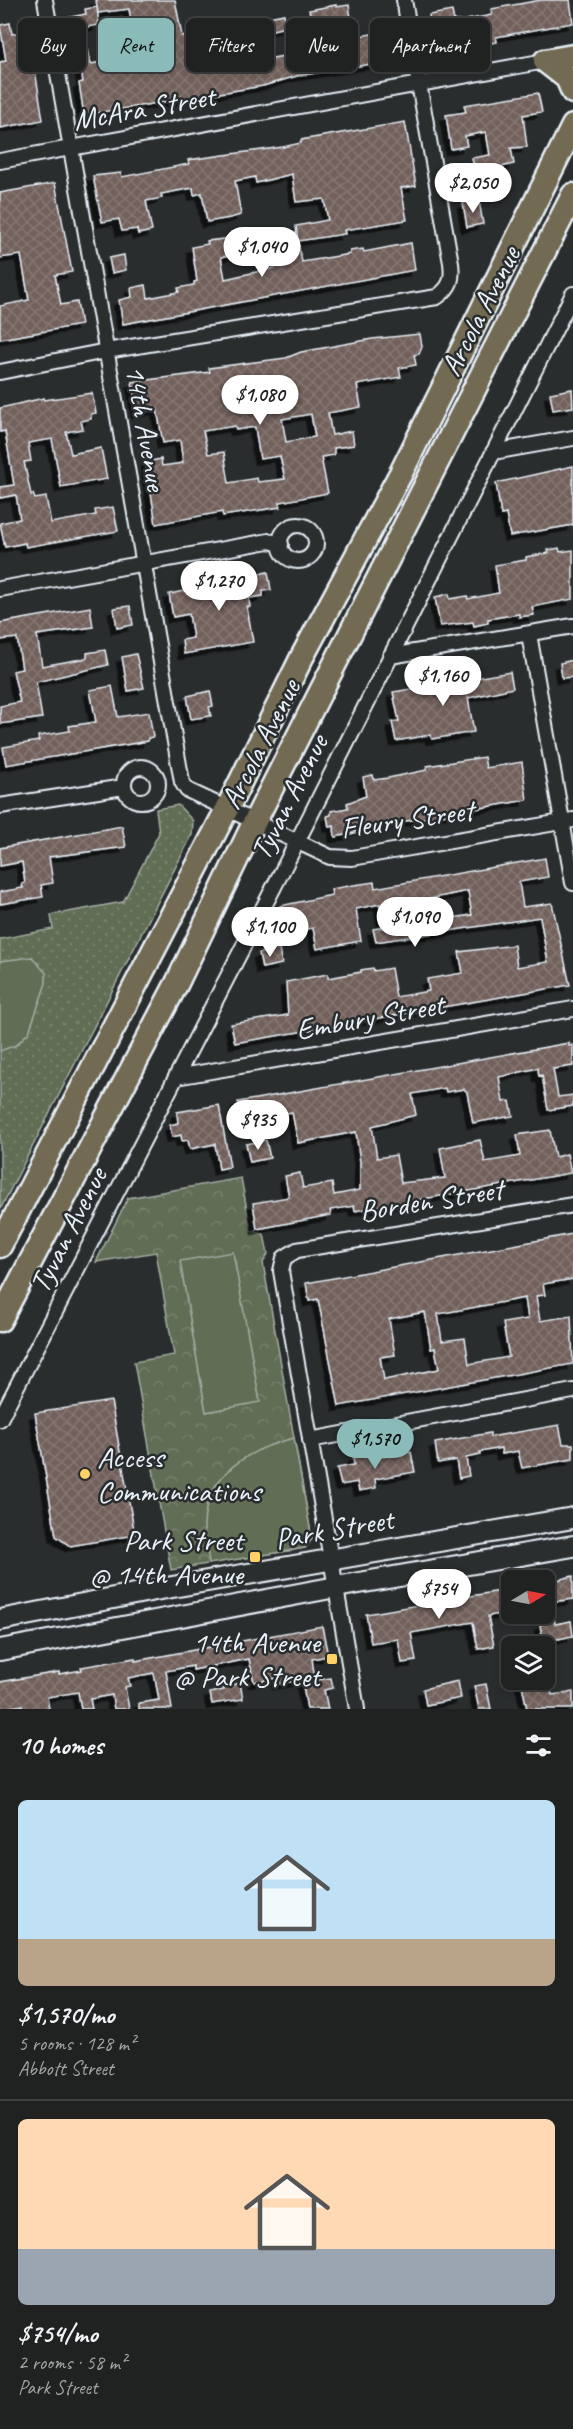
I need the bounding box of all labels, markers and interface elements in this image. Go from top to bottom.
chip: Buy [18,18,86,72]
chip: Rent [98,18,174,72]
chip: Filters [186,18,274,72]
chip: New [286,18,358,72]
chip: Apartment [370,18,490,72]
street label: McAra Street [70,76,221,139]
pin: $2,050 [424,163,522,214]
text: $2,050 [449,170,497,195]
pin: $1,040 [213,227,311,278]
text: $1,040 [238,234,286,259]
street label: Arcola Avenue [431,238,530,382]
street label: 14th Avenue [116,362,176,496]
pin: $1,080 [211,375,309,426]
text: $1,080 [236,382,284,407]
pin: $1,270 [170,561,268,612]
text: $1,270 [195,568,243,593]
pin: $1,160 [394,656,492,707]
text: $1,160 [418,663,468,688]
street label: Arcola Avenue [211,671,310,815]
street label: Tyvan Avenue [241,726,338,866]
street label: Fleury Street [338,790,480,847]
pin: $1,090 [366,897,464,948]
text: $1,090 [391,904,439,929]
pin: $1,100 [221,907,319,958]
text: $1,100 [246,914,294,939]
street label: Embury Street [293,985,450,1049]
pin: $935 [222,1100,294,1151]
text: $935 [240,1107,276,1132]
street label: Tyvan Avenue [20,1159,117,1299]
street label: Borden Street [357,1169,509,1230]
pin: $1,570 [326,1419,424,1470]
text: $1,570 [351,1426,399,1451]
place label: Access Communications [97,1438,264,1510]
marker: Access Communications [78,1467,92,1481]
street label: Park Street [272,1499,399,1558]
place label: Park Street @ 14th Avenue [90,1521,246,1593]
marker: Park Street @ 14th Avenue [248,1550,262,1564]
pin: $754 [403,1569,475,1620]
north arrow [501,1570,555,1624]
map controls [501,1570,555,1690]
text: $754 [421,1576,457,1601]
place label: 14th Avenue @ Park Street [174,1623,323,1695]
button: layers [501,1636,555,1690]
marker: 14th Avenue @ Park Street [325,1652,339,1666]
text: 10 homes [18,1729,103,1762]
icon: filters [522,1729,555,1762]
icon: home [233,1839,341,1947]
text: $1,570/mo [18,1998,114,2031]
text: 5 rooms · 128 m² [18,2031,135,2056]
text: Abbott Street [18,2056,114,2081]
icon: home [233,2158,341,2266]
text: $754/mo [18,2317,98,2350]
text: 2 rooms · 58 m² [18,2350,126,2375]
text: Park Street [18,2375,98,2400]

